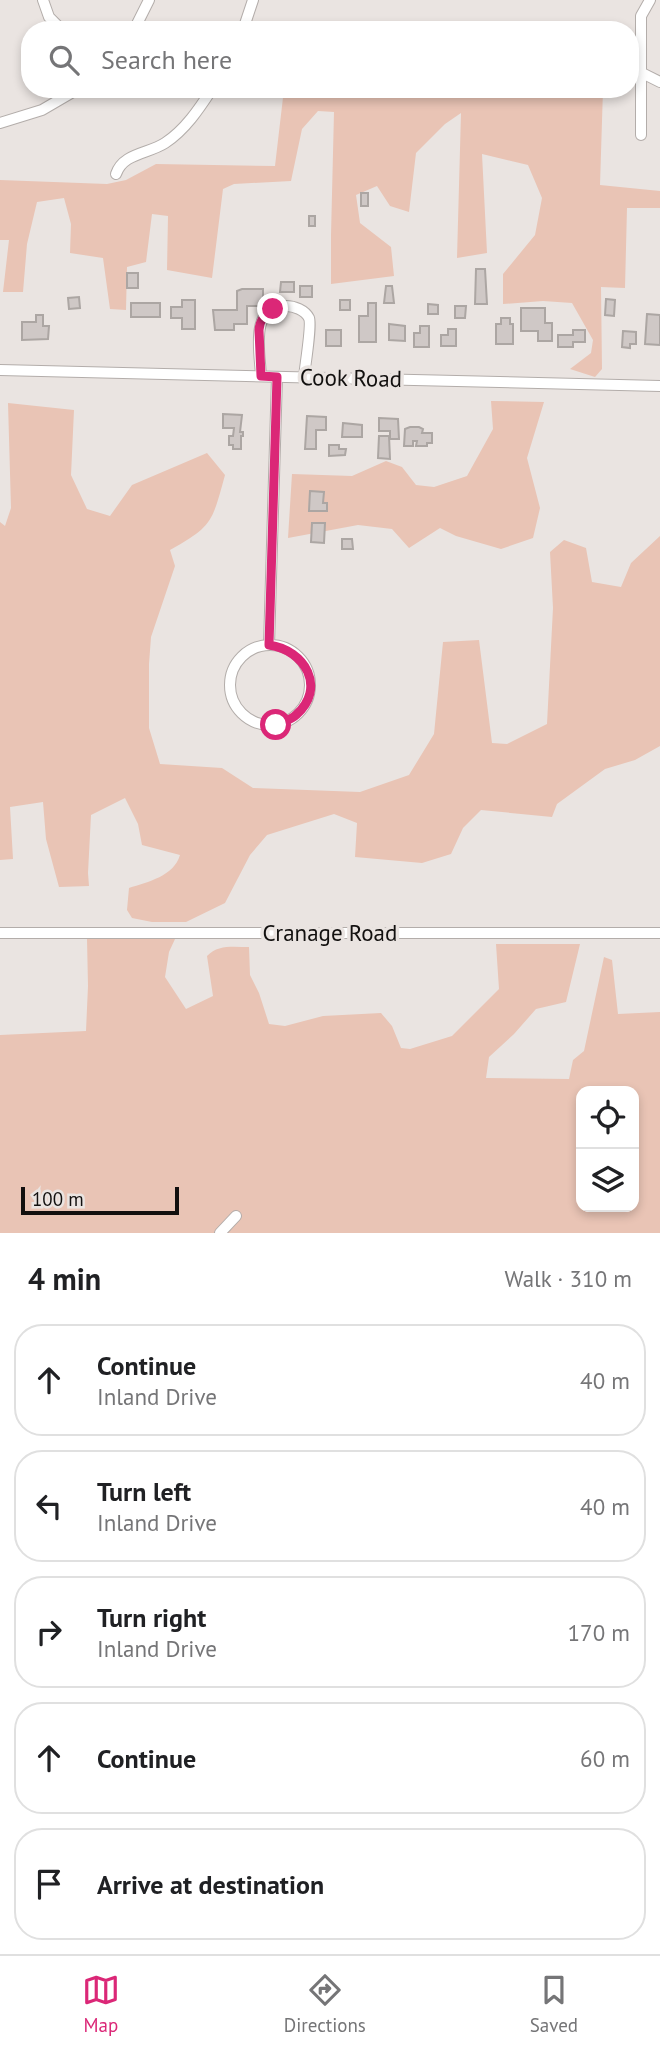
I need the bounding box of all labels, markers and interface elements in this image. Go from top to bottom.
search box [21,21,639,98]
icon: search [45,41,83,79]
text: Search here [101,43,232,76]
route end [257,293,288,324]
street label: Cook Road [300,362,402,393]
route start [260,709,291,740]
street label: Cranage Road [263,918,397,947]
map controls [576,1086,639,1212]
button: locate [576,1086,639,1149]
button: layers [576,1149,639,1212]
scale bar [21,1184,178,1216]
text: 100 m [32,1187,84,1211]
text: 4 min [28,1259,101,1298]
text: Walk · 310 m [505,1264,632,1293]
text: Continue [97,1349,196,1382]
icon: ahead [30,1361,68,1399]
text: 40 m [580,1366,630,1395]
text: Inland Drive [97,1382,217,1411]
text: Turn left [97,1475,191,1508]
icon: left [30,1487,68,1525]
text: 40 m [580,1492,630,1521]
text: Inland Drive [97,1508,217,1537]
text: Turn right [97,1601,206,1634]
icon: right [30,1613,68,1651]
text: 170 m [568,1618,630,1647]
text: Inland Drive [97,1634,217,1663]
icon: ahead [30,1739,68,1777]
text: Continue [97,1742,196,1775]
text: 60 m [580,1744,630,1773]
icon: arrive [30,1865,68,1903]
text: Arrive at destination [97,1868,324,1901]
tab: Map [82,1971,120,2037]
tab: Directions [284,1971,366,2037]
tab: Saved [530,1971,578,2037]

